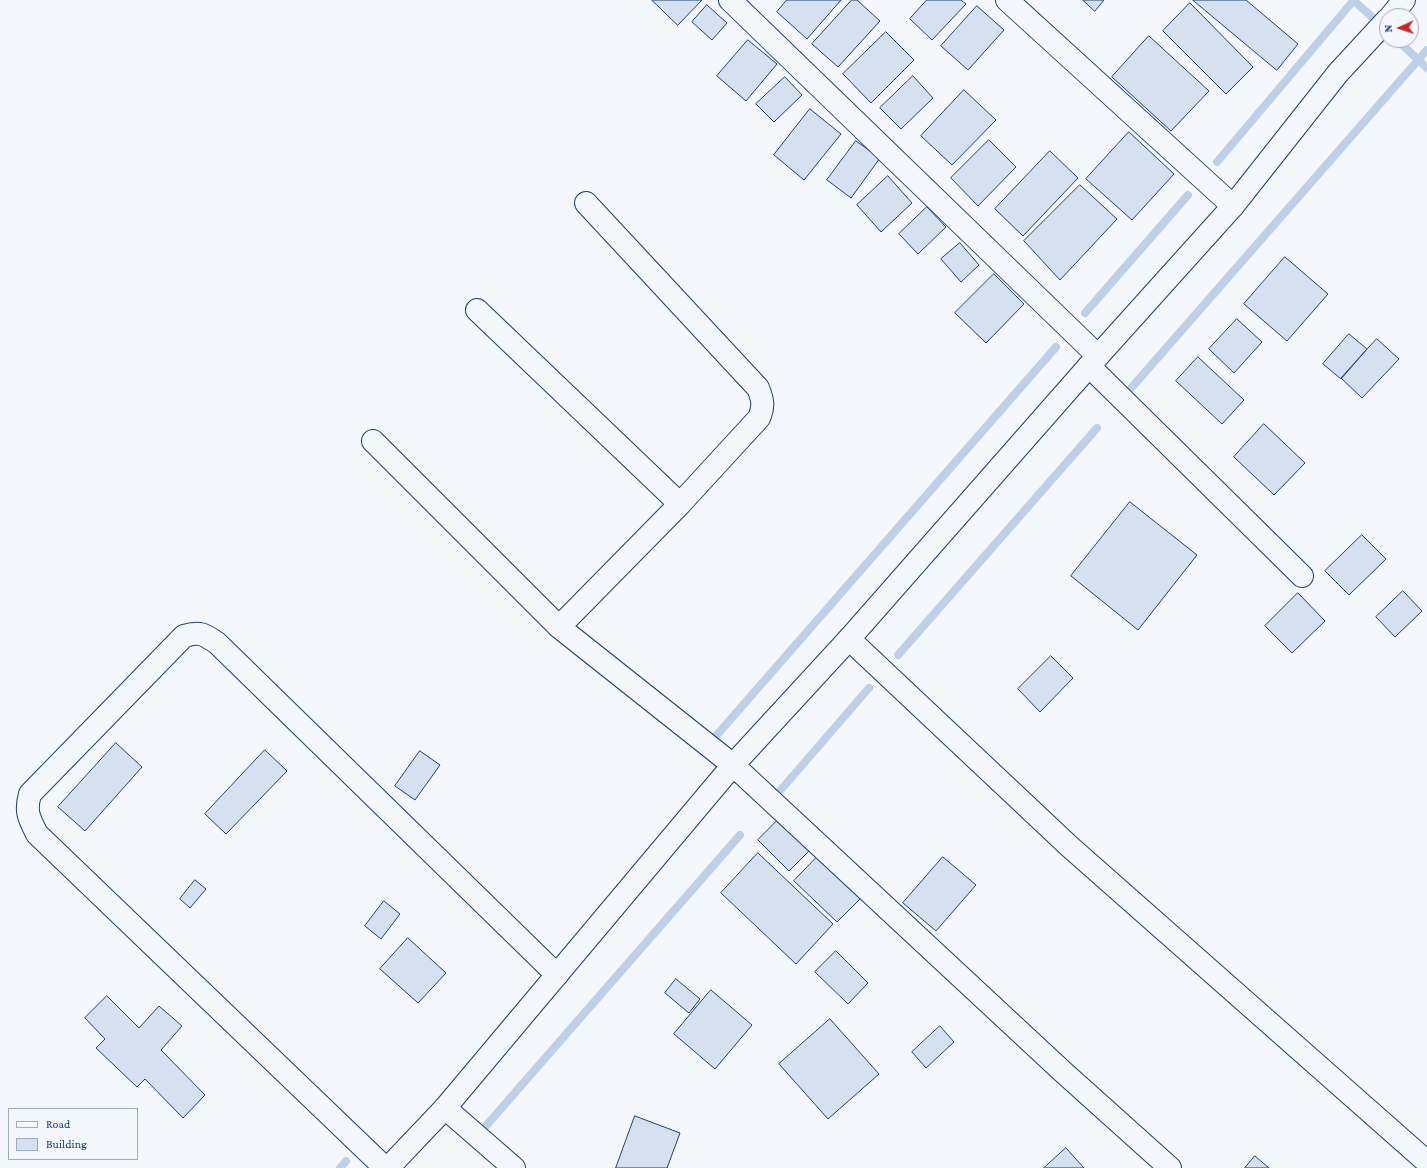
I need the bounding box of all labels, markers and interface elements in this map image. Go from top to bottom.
north arrow [1379,8,1419,48]
text: N [1382,25,1394,33]
legend [8,1108,138,1160]
text: Road [46,1117,70,1131]
text: Building [46,1137,87,1151]

